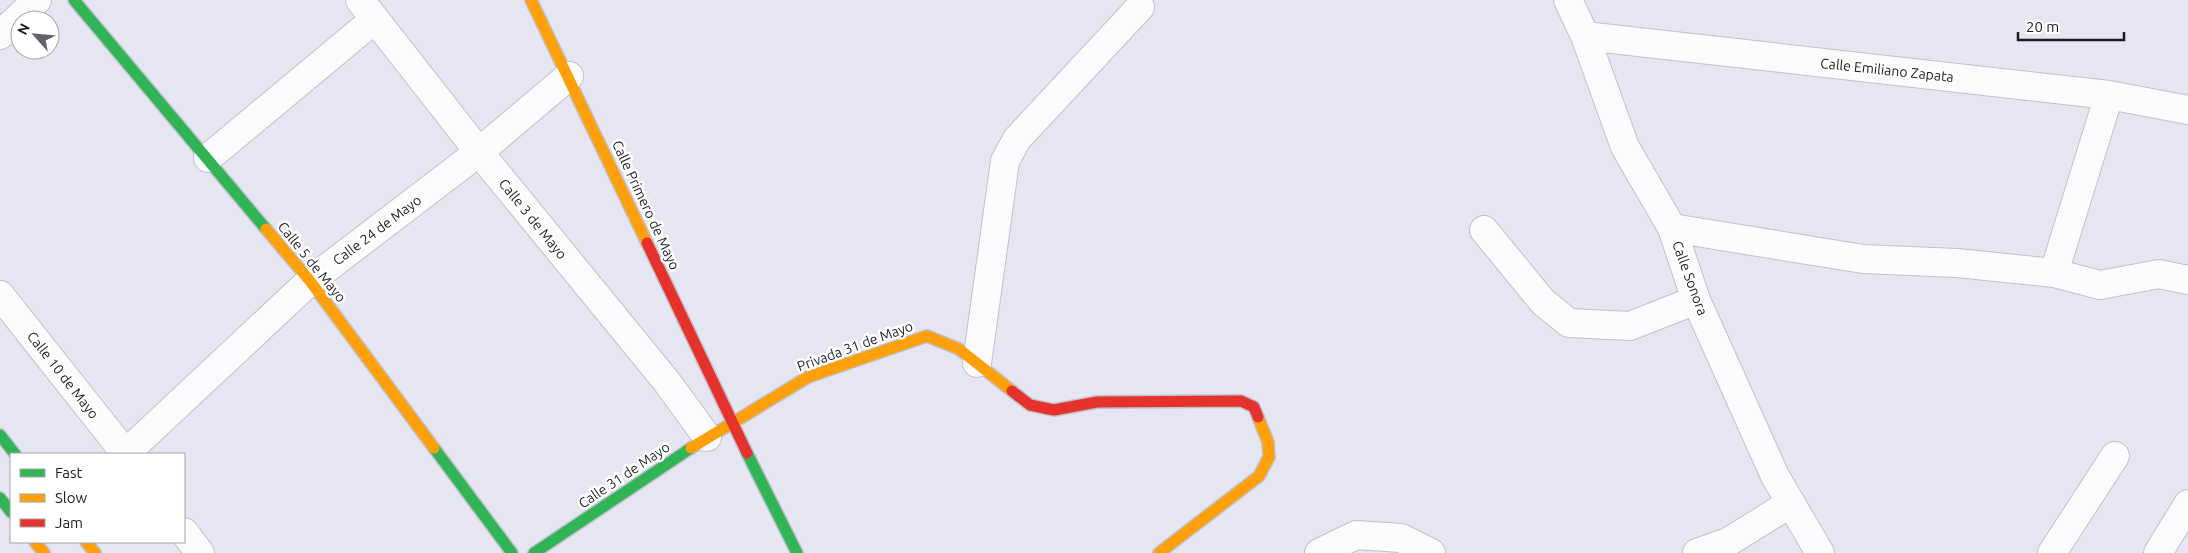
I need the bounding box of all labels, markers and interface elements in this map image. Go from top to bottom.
north arrow [10,10,60,60]
scale bar [2018,10,2124,42]
text: 20 m [2026,18,2059,35]
text: N [14,21,33,37]
street label: Calle Emiliano Zapata [1819,55,1955,85]
street label: Calle Primero de Mayo [609,138,683,272]
street label: Calle 3 de Mayo [496,176,570,262]
street label: Calle 24 de Mayo [330,192,424,268]
street label: Calle 5 de Mayo [275,219,349,305]
street label: Calle Sonora [1669,238,1711,318]
street label: Privada 31 de Mayo [795,318,915,374]
street label: Calle 10 de Mayo [24,328,102,422]
street label: Calle 31 de Mayo [575,439,673,511]
legend [10,453,185,543]
text: Fast [55,464,83,481]
text: Slow [55,489,88,506]
text: Jam [55,514,83,531]

